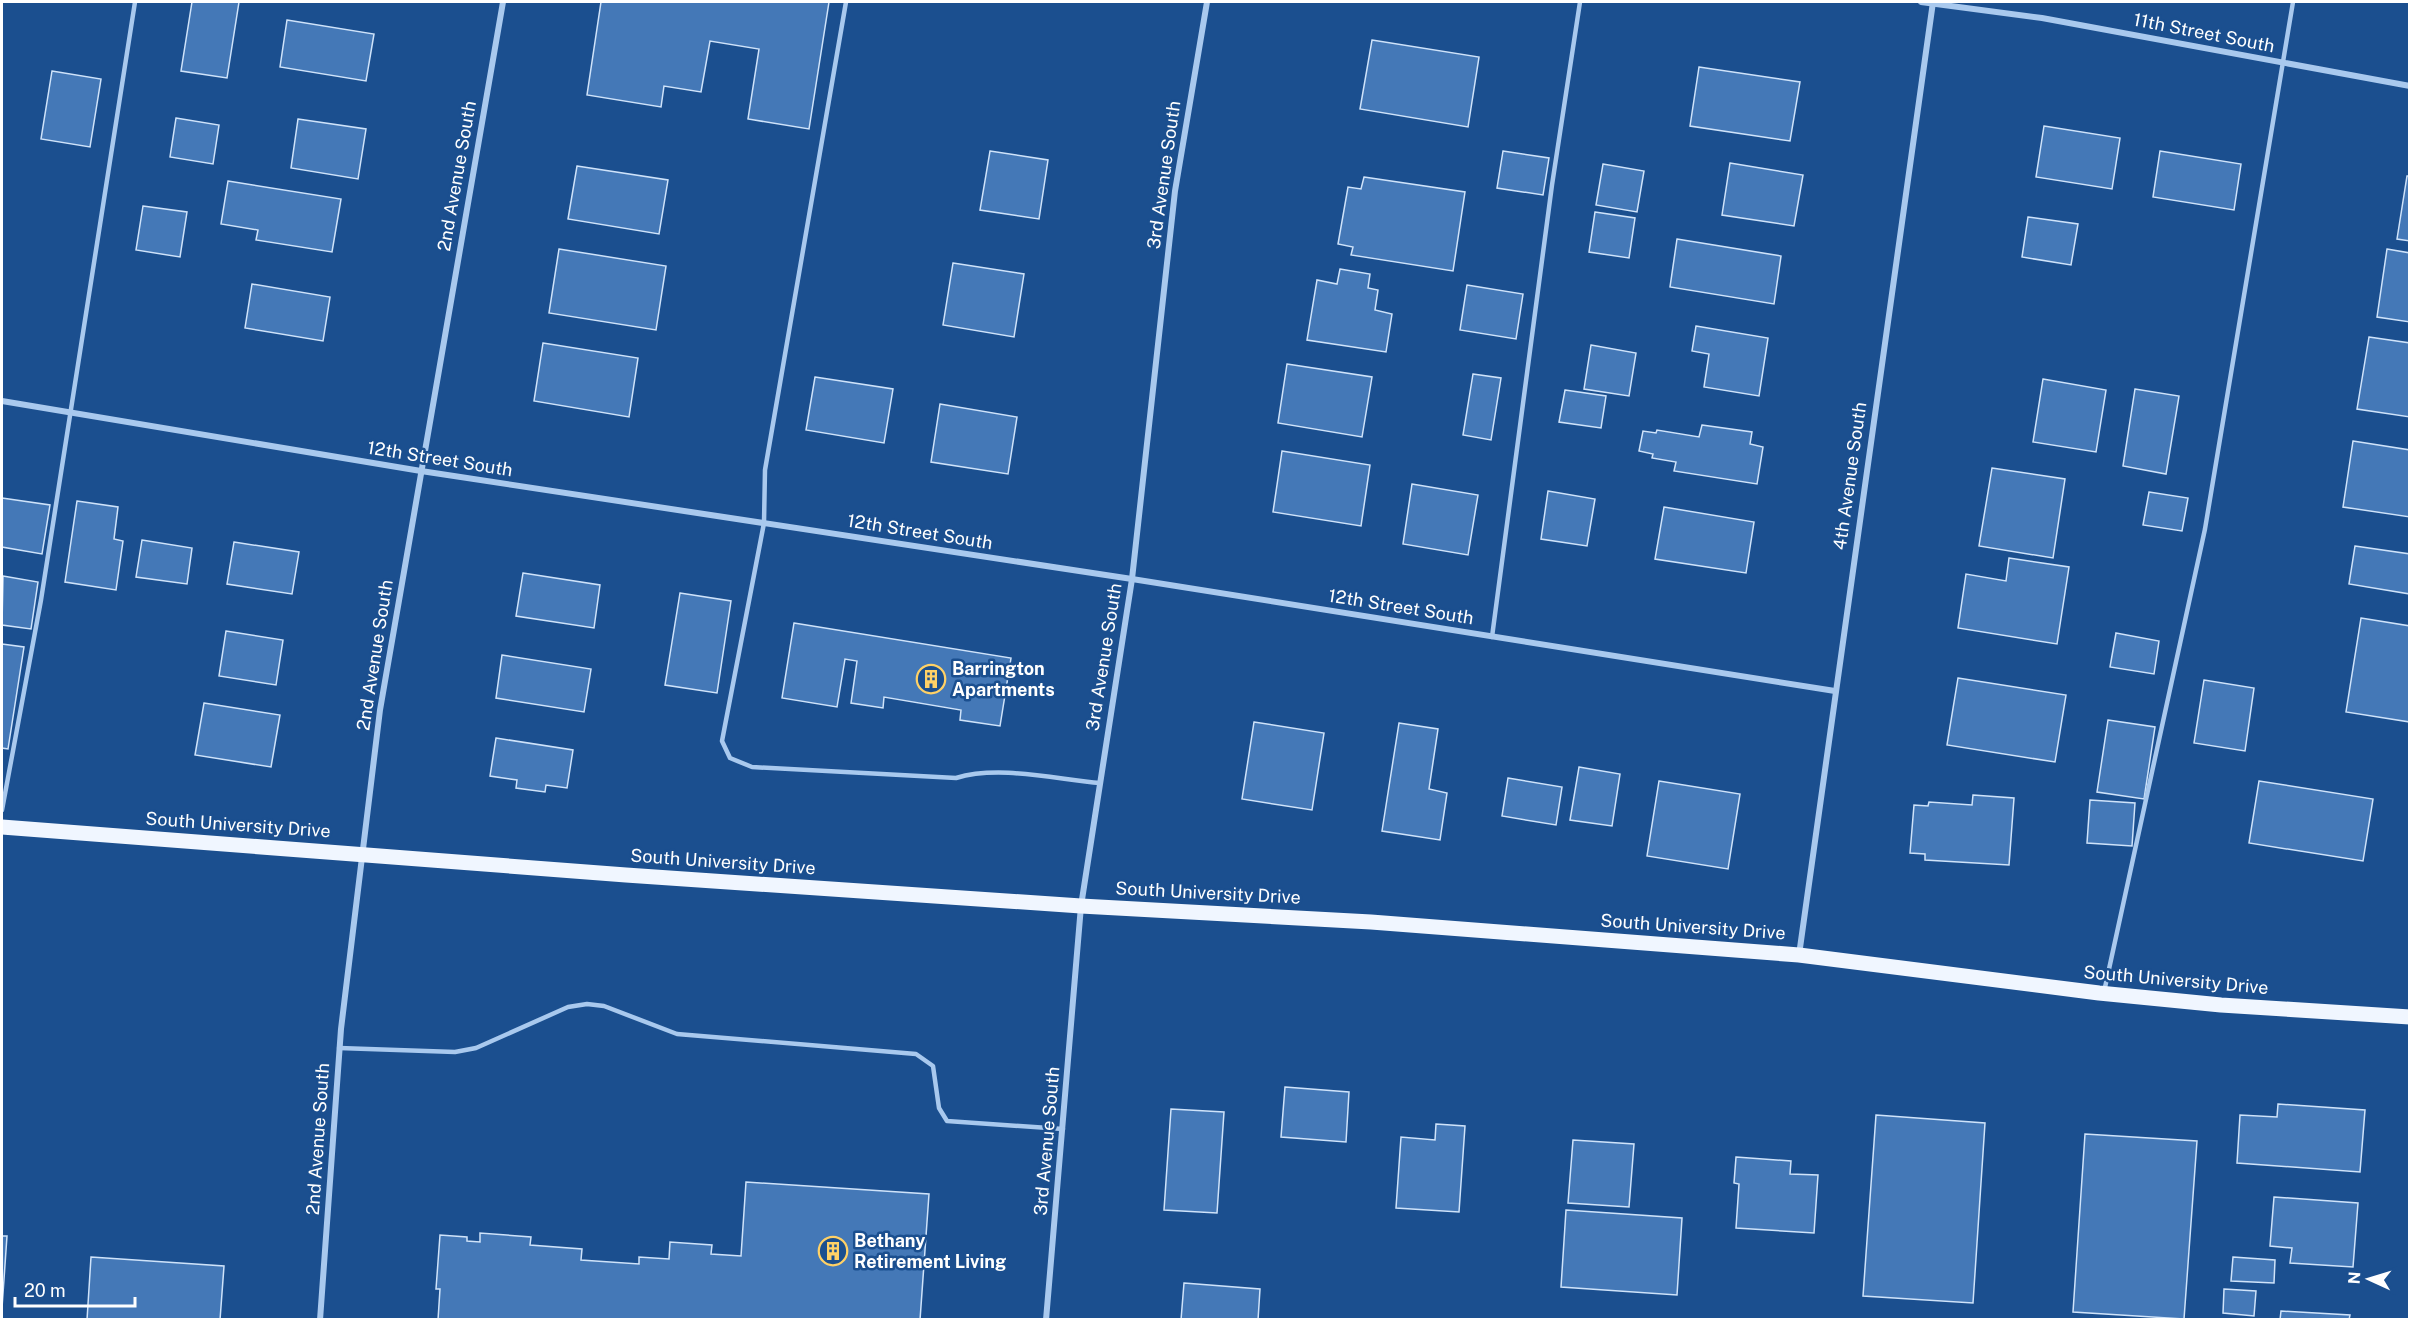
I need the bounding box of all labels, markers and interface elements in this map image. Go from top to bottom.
street label: 11th Street South [2132,9,2276,56]
street label: 2nd Avenue South [433,99,480,253]
street label: 3rd Avenue South [1143,99,1184,250]
street label: 4th Avenue South [1829,401,1870,551]
street label: 12th Street South [366,437,514,480]
street label: 12th Street South [846,510,994,553]
street label: 2nd Avenue South [352,578,397,732]
street label: 3rd Avenue South [1081,581,1126,732]
street label: 12th Street South [1327,585,1475,628]
place label: Barrington Apartments [952,658,1055,700]
building icon: Barrington Apartments [915,663,947,695]
street label: South University Drive [145,808,331,841]
street label: South University Drive [630,845,816,878]
street label: South University Drive [1115,877,1301,908]
street label: South University Drive [1600,910,1786,943]
street label: South University Drive [2083,961,2269,998]
street label: 2nd Avenue South [302,1062,333,1216]
street label: 3rd Avenue South [1030,1066,1063,1216]
place label: Bethany Retirement Living [854,1230,1006,1272]
building icon: Bethany Retirement Living [817,1235,849,1267]
north arrow [2339,1249,2399,1309]
scale bar [15,1270,135,1308]
text: N [2345,1271,2364,1285]
text: 20 m [24,1280,66,1301]

